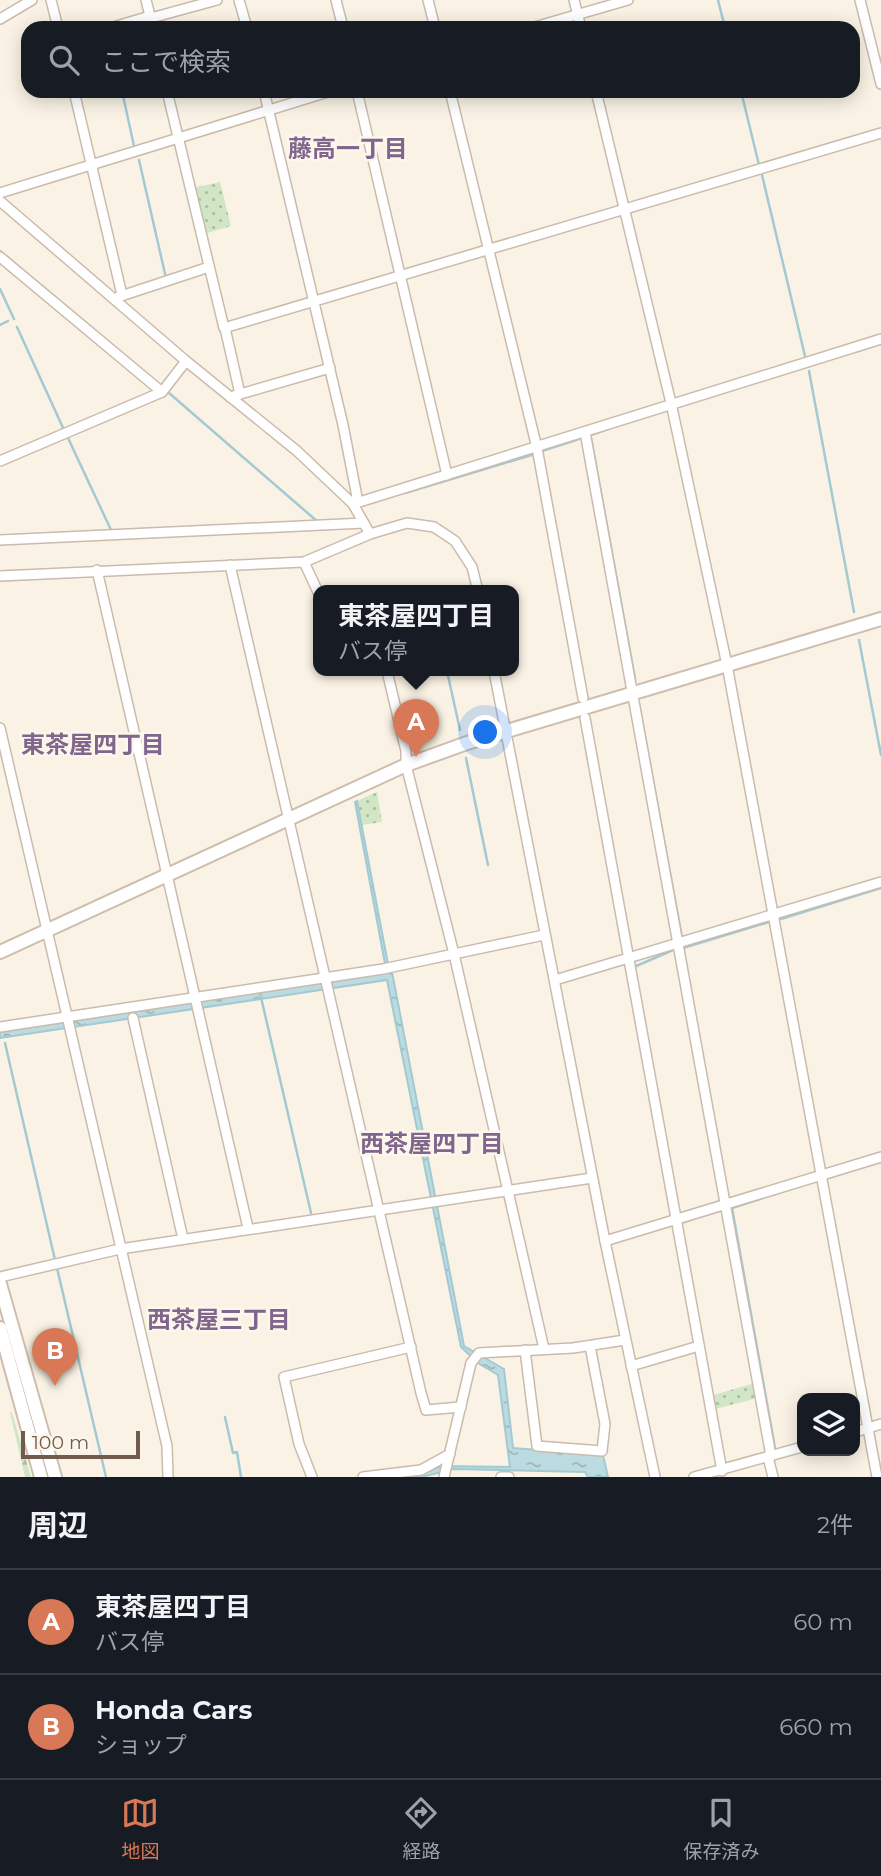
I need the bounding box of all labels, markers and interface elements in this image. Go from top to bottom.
search box [21,21,860,98]
icon: search [45,41,83,79]
text: ここで検索 [101,46,231,78]
district label: 藤高一丁目 [288,134,408,163]
popup [313,585,519,676]
text: 東茶屋四丁目 [338,600,494,632]
text: バス停 [338,637,407,665]
pin: A [393,699,439,757]
your location [468,715,502,749]
district label: 東茶屋四丁目 [21,730,165,759]
district label: 西茶屋四丁目 [360,1129,504,1158]
district label: 西茶屋三丁目 [147,1305,291,1334]
pin: B [32,1328,78,1386]
map controls [797,1393,860,1456]
button: layers [797,1393,860,1456]
scale bar [21,1428,140,1460]
text: 100 m [32,1431,89,1454]
text: 周辺 [28,1507,88,1544]
text: 2件 [817,1511,853,1539]
text: 東茶屋四丁目 [95,1591,251,1623]
text: A [42,1608,60,1636]
text: 60 m [793,1608,853,1636]
text: バス停 [95,1628,164,1656]
text: Honda Cars [95,1694,252,1726]
text: B [42,1713,60,1741]
text: 660 m [779,1713,853,1741]
text: ショップ [95,1731,187,1759]
tab: 地図 [121,1794,160,1863]
tab: 経路 [402,1794,441,1863]
tab: 保存済み [683,1794,760,1863]

